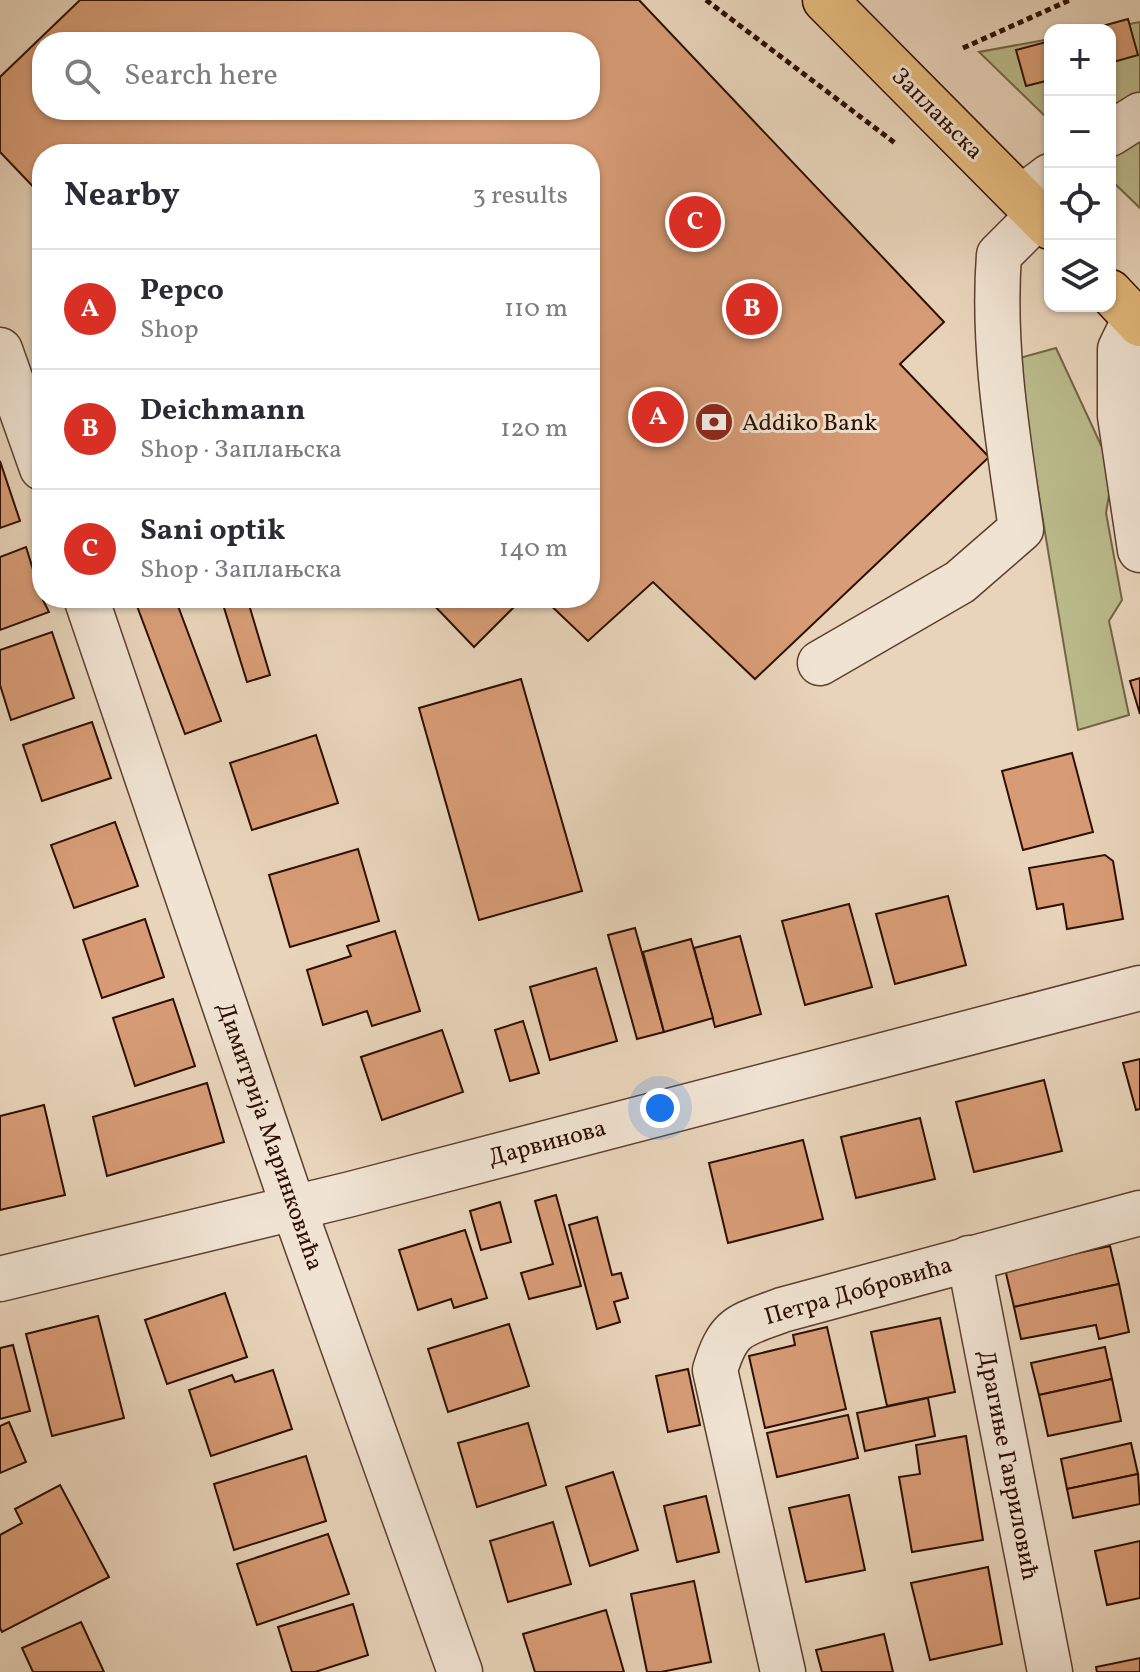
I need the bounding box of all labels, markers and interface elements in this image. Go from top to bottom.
map controls [1044,24,1116,312]
button: + [1044,24,1116,96]
search box [32,32,600,120]
icon: search [60,54,104,98]
text: Search here [124,55,278,97]
street label: Заплањска [883,61,990,168]
button: − [1044,96,1116,168]
button: locate [1044,168,1116,240]
text: Nearby [64,173,180,220]
text: 3 results [472,178,568,214]
pin: C [669,192,721,252]
button: layers [1044,240,1116,312]
text: Pepco [140,270,224,312]
pin: B [726,279,778,339]
text: A [81,291,99,327]
text: 110 m [504,291,568,327]
text: Shop [140,312,199,348]
pin: A [632,387,684,447]
text: Deichmann [140,390,306,432]
bank icon: Addiko Bank [693,401,735,443]
place label: Addiko Bank [742,407,877,441]
text: B [81,411,99,447]
text: 120 m [500,411,568,447]
text: Shop · Заплањска [140,432,342,468]
text: Sani optik [140,510,285,552]
text: C [82,531,98,567]
text: 140 m [499,531,568,567]
text: Shop · Заплањска [140,552,342,588]
street label: Димитрија Маринковића [207,998,331,1275]
your location [640,1088,680,1128]
street label: Дарвинова [485,1112,610,1176]
street label: Петра Добровића [761,1249,956,1335]
street label: Драгиње Гавриловић [968,1347,1046,1583]

